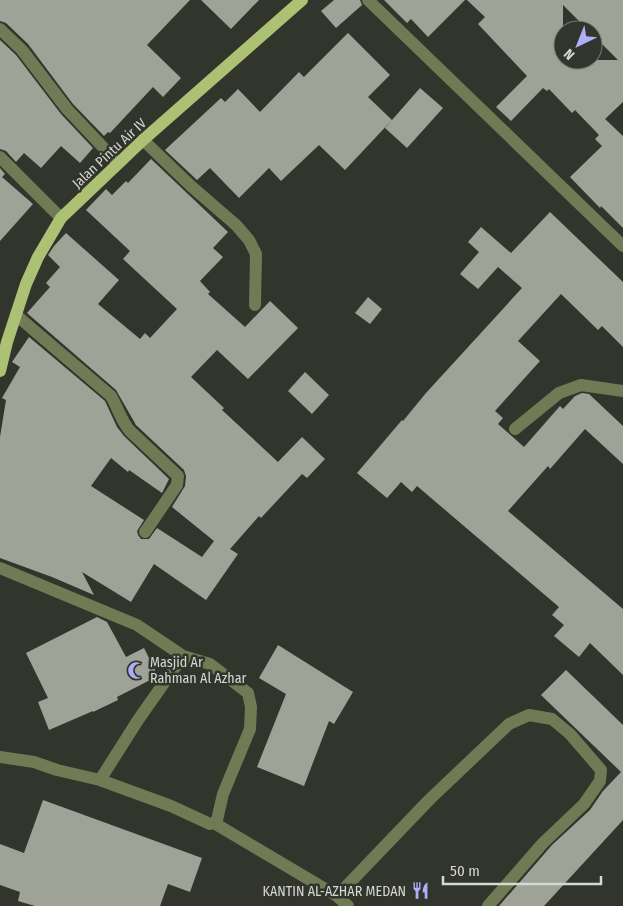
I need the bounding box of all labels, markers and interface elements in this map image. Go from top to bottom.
north arrow [553,20,603,70]
text: N [561,45,578,63]
street label: Jalan Pintu Air IV [69,114,151,192]
place label: Masjid Ar Rahman Al Azhar [150,654,247,687]
mosque icon: Masjid Ar Rahman Al Azhar [126,660,146,680]
scale bar [443,854,600,886]
text: 50 m [450,862,480,880]
restaurant icon: KANTIN AL-AZHAR MEDAN [410,881,430,901]
place label: KANTIN AL-AZHAR MEDAN [262,883,406,900]

